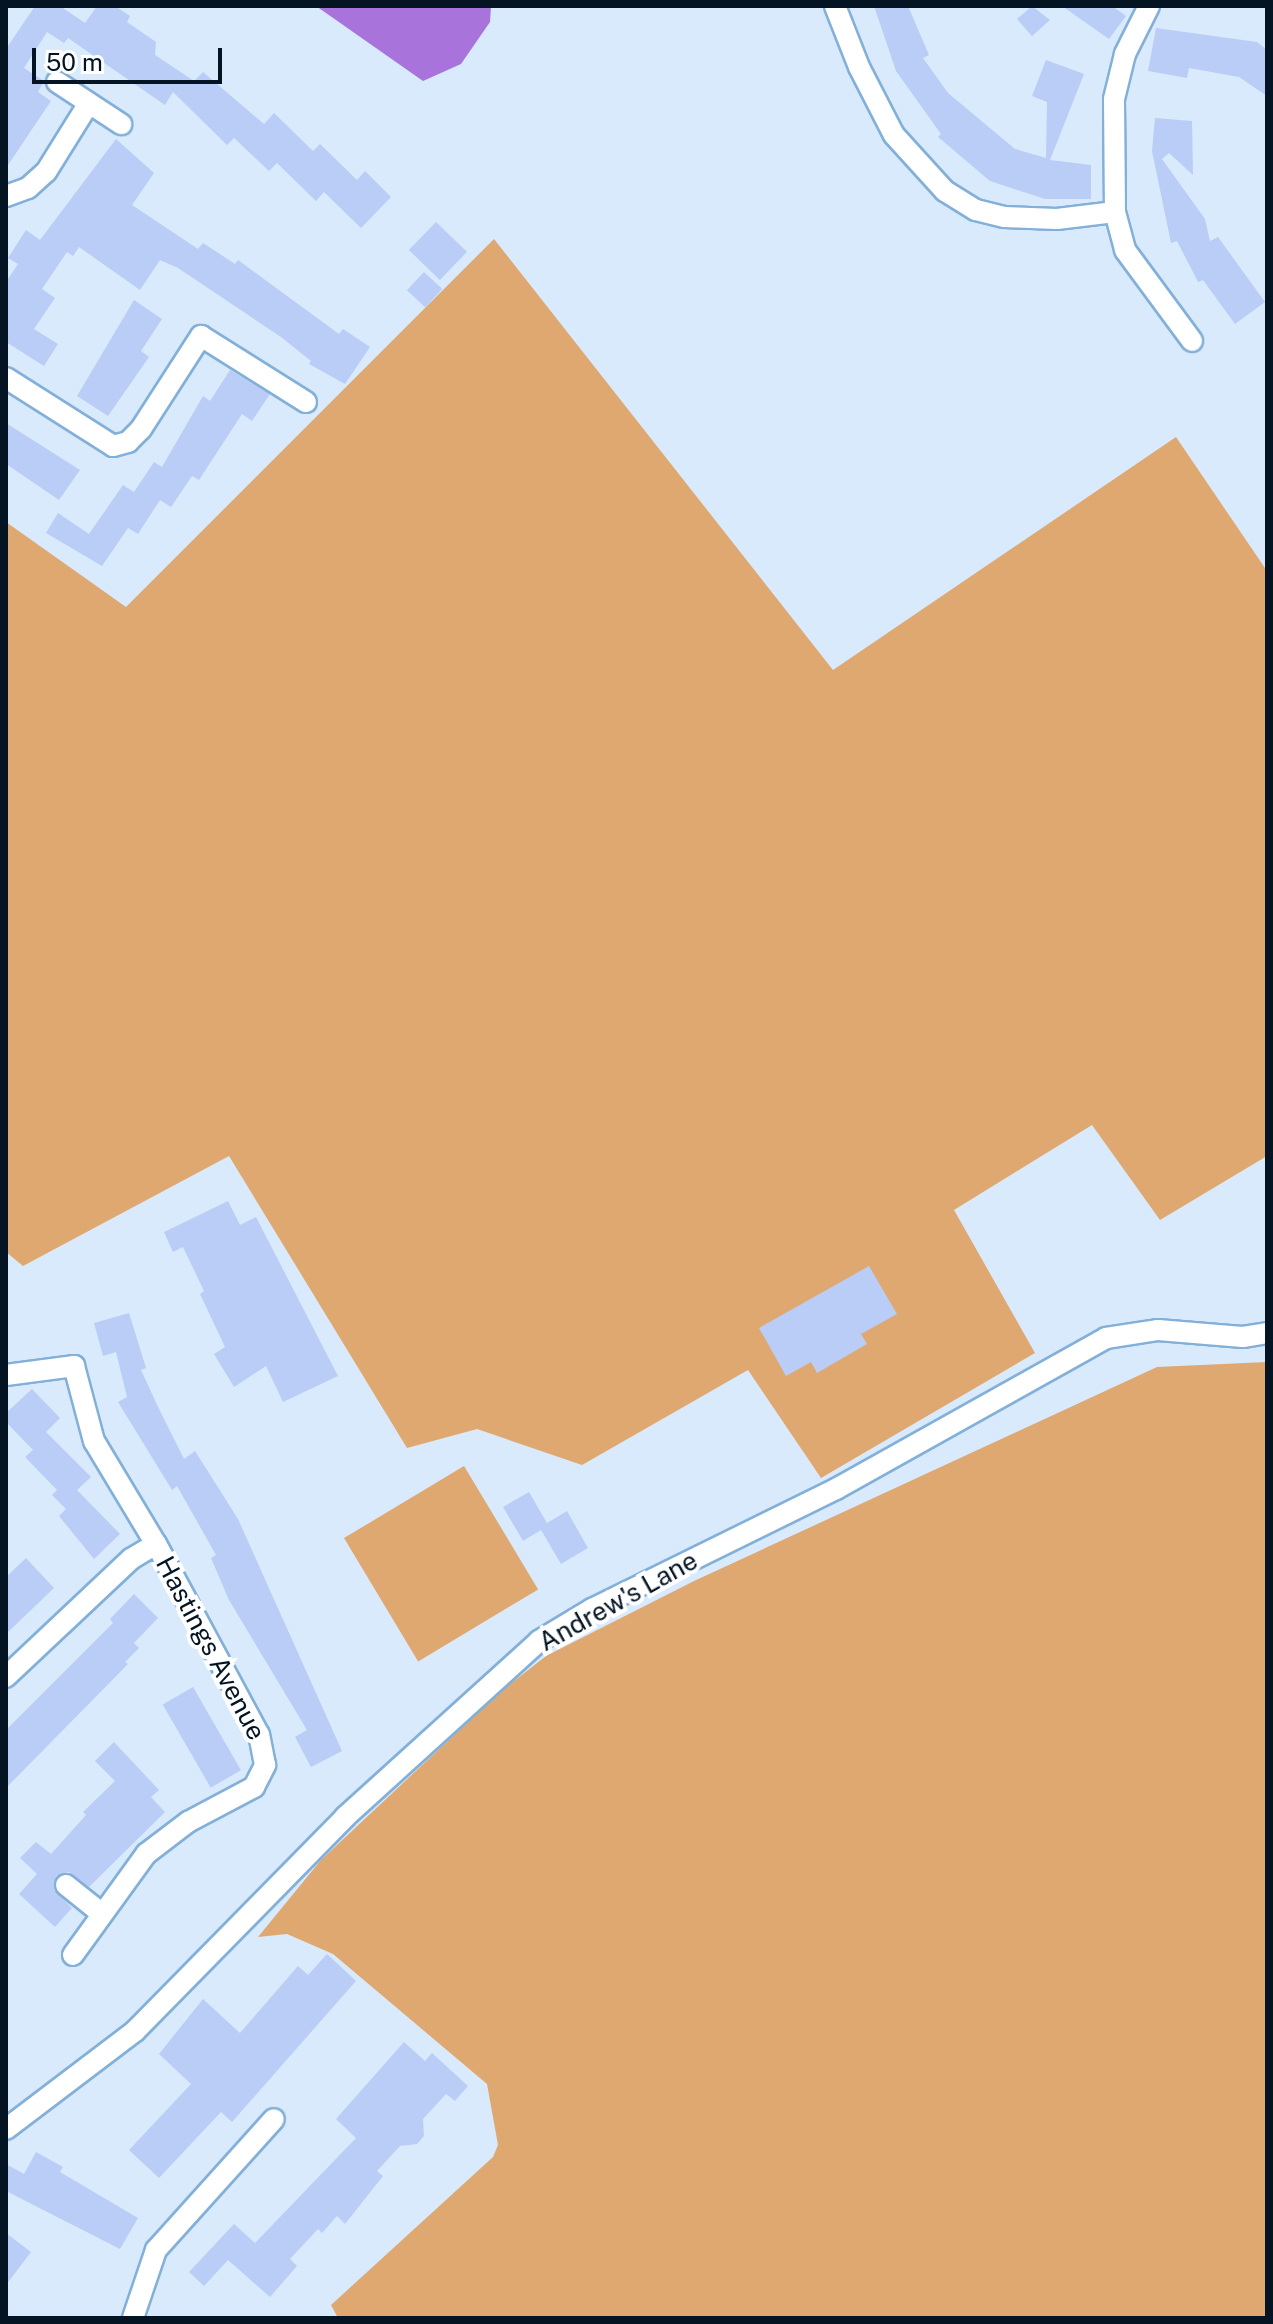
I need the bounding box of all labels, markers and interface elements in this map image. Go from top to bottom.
scale bar [36,32,226,82]
text: 50 m [46,48,103,76]
street label: Andrew's Lane [533,1544,703,1658]
street label: Hastings Avenue [150,1551,272,1745]

